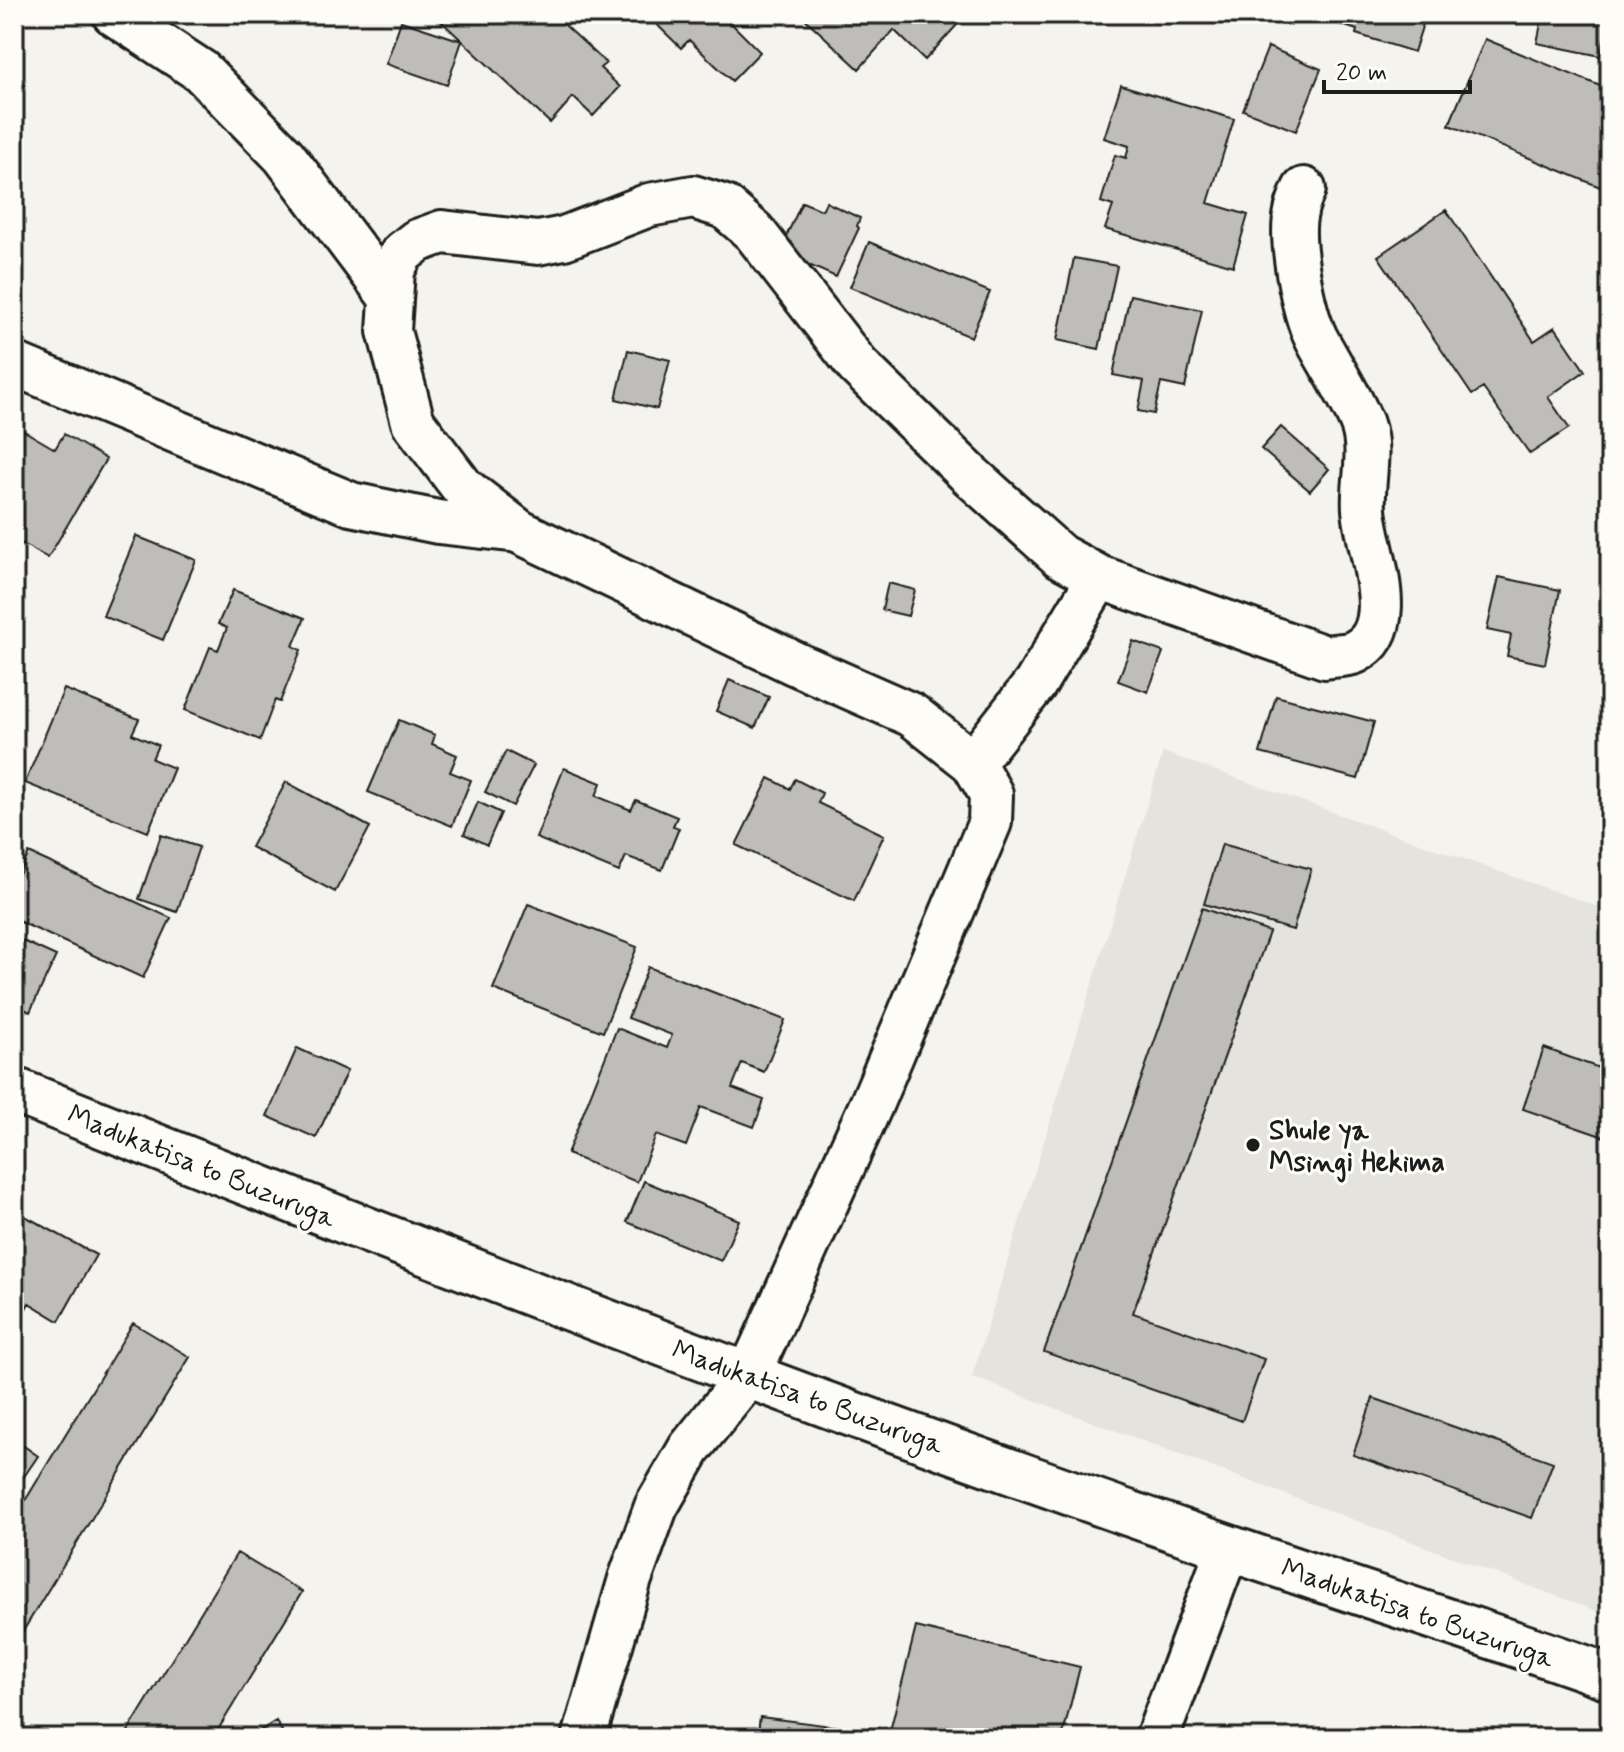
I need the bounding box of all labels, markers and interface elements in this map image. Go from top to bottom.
scale bar [1324,44,1470,94]
text: 20 m [1336,58,1387,89]
street label: Madukatisa to Buzuruga [61,1097,341,1240]
place label: Shule ya Msingi Hekima [1269,1113,1445,1183]
marker: Shule ya Msingi Hekima [1244,1136,1262,1154]
street label: Madukatisa to Buzuruga [666,1332,948,1467]
street label: Madukatisa to Buzuruga [1275,1550,1559,1680]

